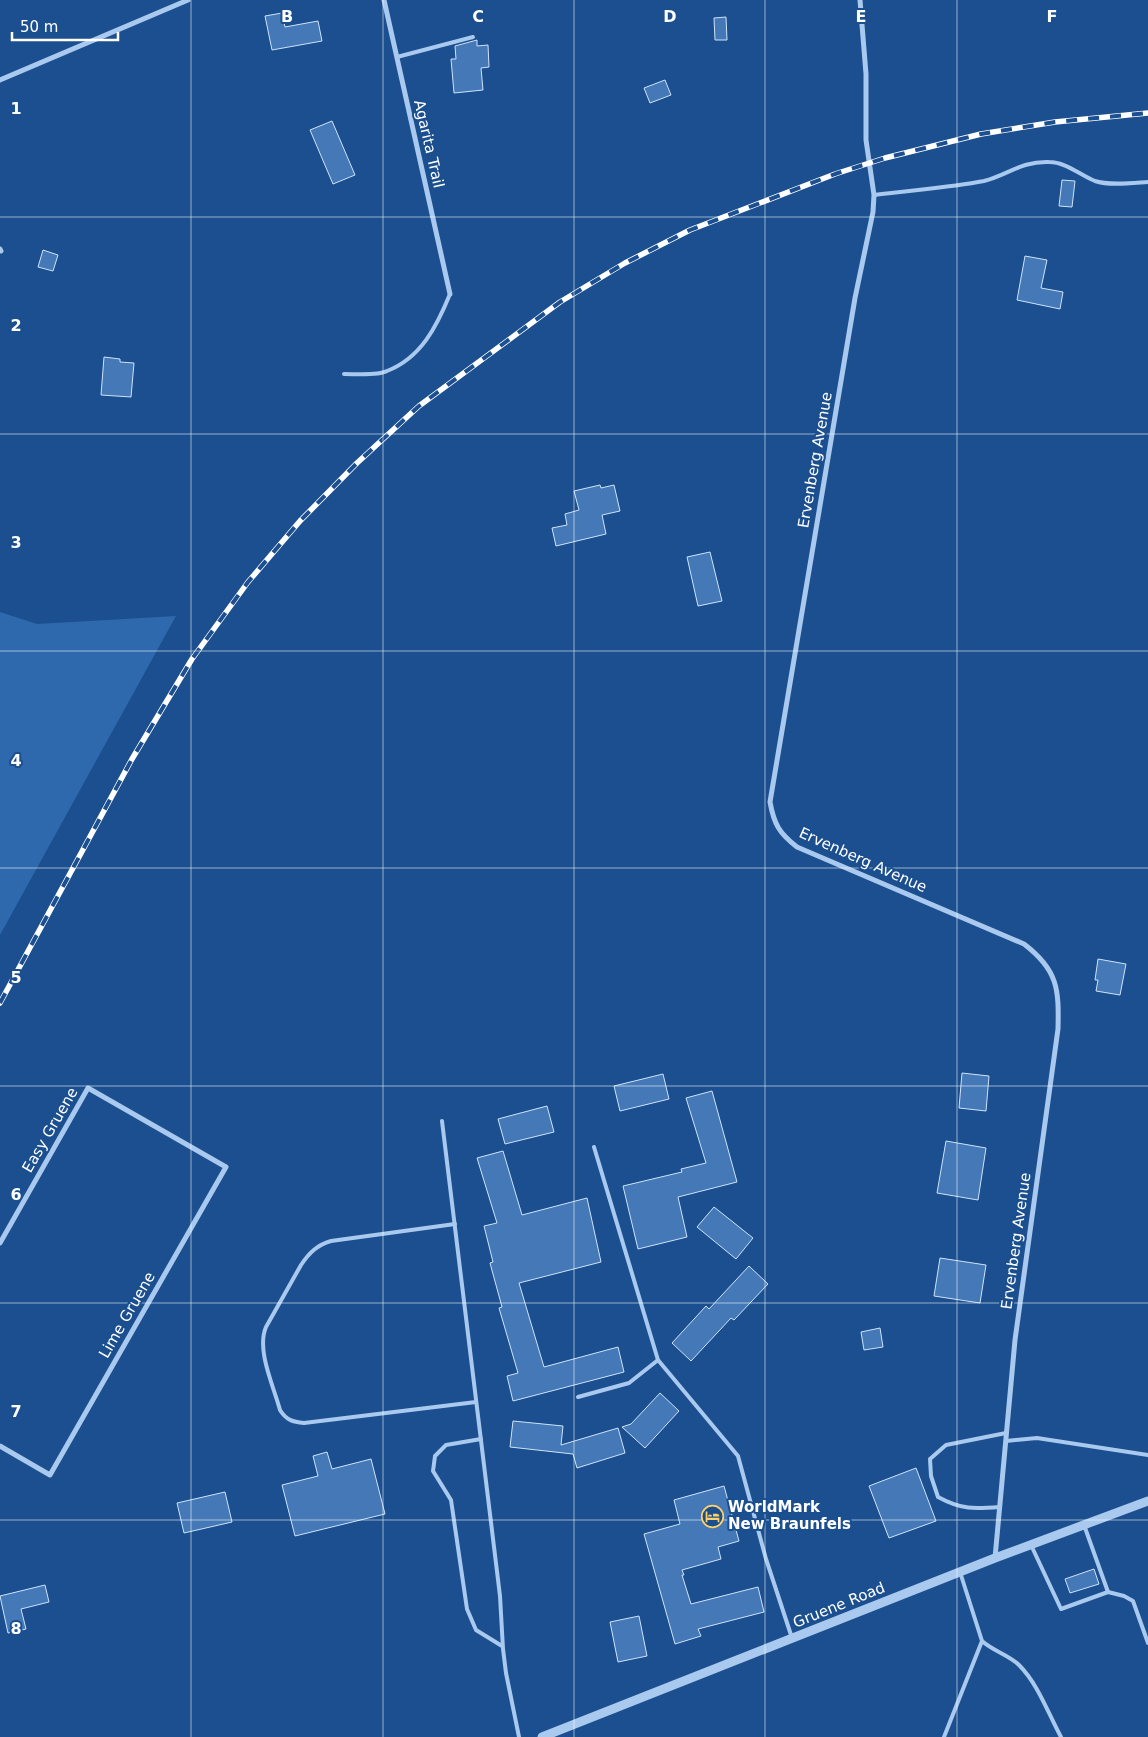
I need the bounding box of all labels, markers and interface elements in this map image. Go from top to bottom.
text: B [281,7,293,26]
text: C [472,7,484,26]
text: D [663,7,677,26]
text: E [856,7,866,26]
text: F [1047,7,1057,26]
scale bar [12,10,119,42]
text: 50 m [20,18,58,36]
street label: Agarita Trail [410,98,448,190]
text: 1 [10,99,22,118]
text: 2 [10,316,22,335]
street label: Ervenberg Avenue [794,391,836,529]
text: 3 [10,533,22,552]
text: 4 [10,751,22,770]
street label: Ervenberg Avenue [796,824,930,896]
text: 5 [10,968,22,987]
street label: Easy Gruene [18,1084,82,1176]
street label: Ervenberg Avenue [997,1171,1035,1311]
text: 6 [10,1185,22,1204]
street label: Lime Gruene [95,1269,159,1361]
text: 7 [10,1402,22,1421]
place label: WorldMark New Braunfels [728,1498,851,1533]
hotel icon: WorldMark New Braunfels [700,1504,724,1528]
street label: Gruene Road [790,1578,888,1632]
text: 8 [10,1619,22,1638]

